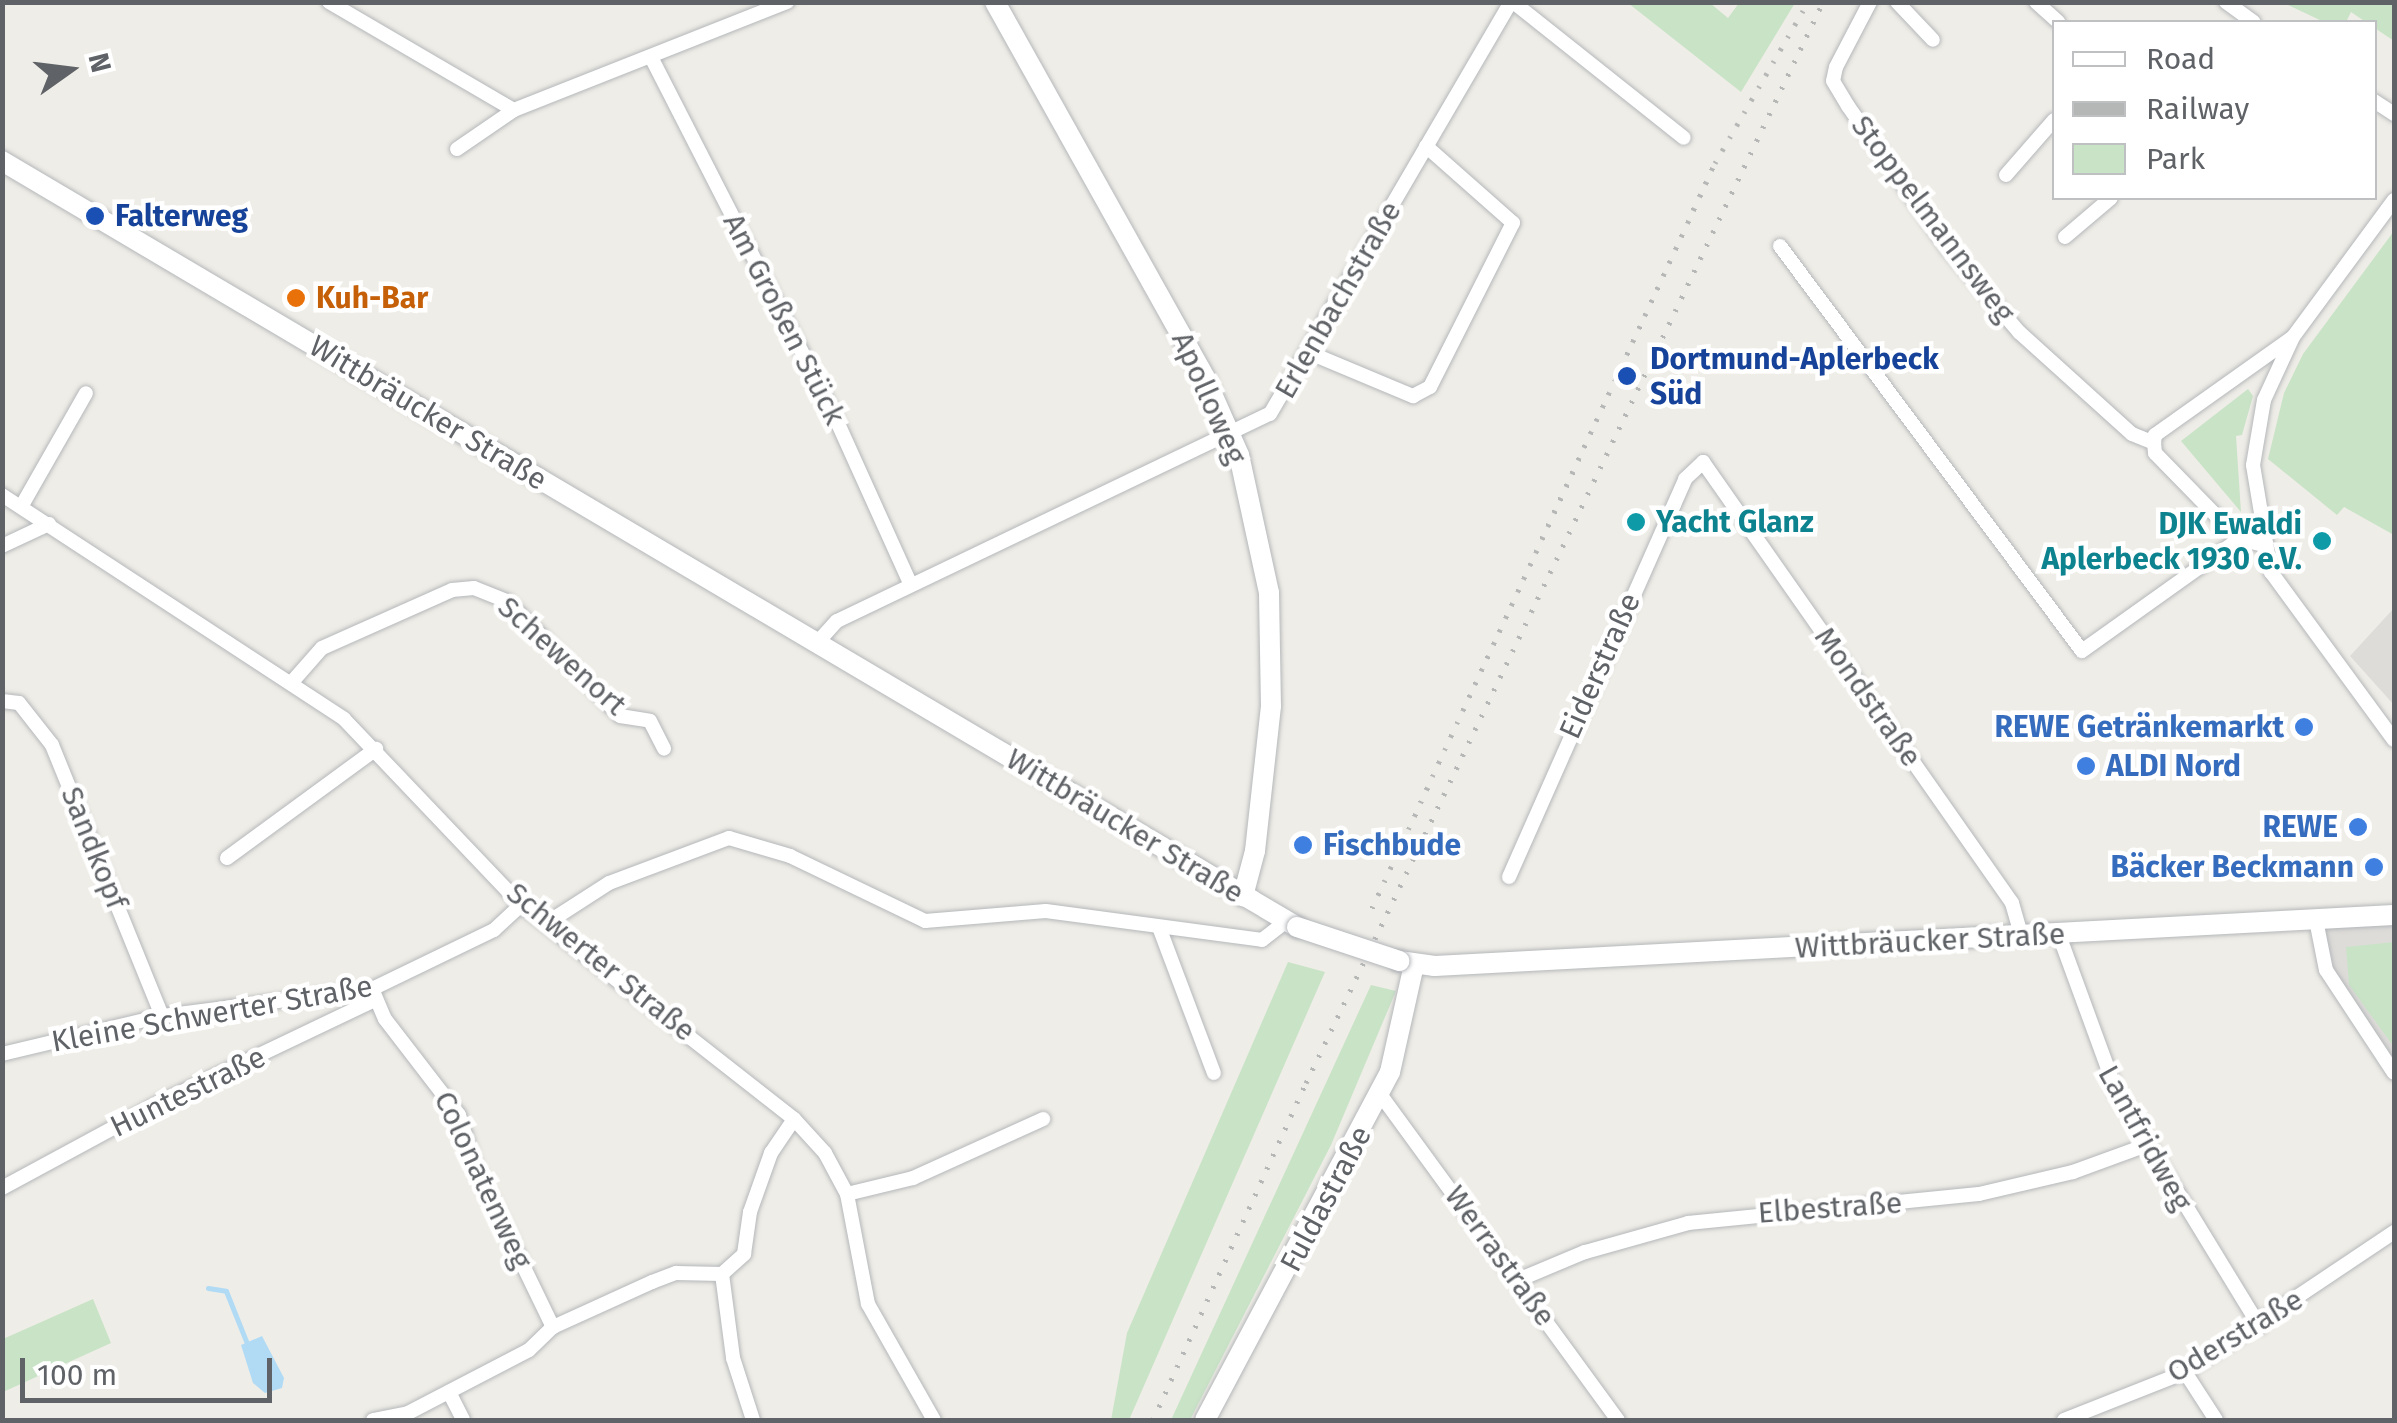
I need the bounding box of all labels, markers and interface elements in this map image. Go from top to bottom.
north arrow [20,20,120,120]
legend [2052,20,2377,200]
text: Road [2146,41,2215,77]
text: N [81,50,118,76]
text: Railway [2146,91,2249,127]
street label: Stoppelmannsweg [1844,109,2022,329]
text: Park [2146,141,2205,177]
street label: Erlenbachstraße [1267,195,1409,405]
place label: Falterweg [115,198,248,234]
marker: Falterweg [84,205,106,227]
street label: Am Großen Stück [715,207,853,431]
place label: Kuh-Bar [316,280,428,316]
marker: Kuh-Bar [285,287,307,309]
street label: Apolloweg [1164,326,1254,470]
street label: Wittbräucker Straße [303,328,553,498]
place label: Dortmund-Aplerbeck Süd [1650,341,1939,412]
marker: Dortmund-Aplerbeck Süd [1614,363,1640,389]
place label: Yacht Glanz [1656,504,1814,540]
place label: DJK Ewaldi Aplerbeck 1930 e.V. [2041,506,2302,576]
marker: Yacht Glanz [1625,511,1647,533]
marker: DJK Ewaldi Aplerbeck 1930 e.V. [2311,530,2333,552]
street label: Eiderstraße [1552,588,1648,744]
street label: Schewenort [491,589,633,723]
street label: Mondstraße [1807,620,1929,774]
place label: REWE Getränkemarkt [1995,709,2284,745]
marker: REWE Getränkemarkt [2293,716,2315,738]
street label: Wittbräucker Straße [1000,741,1250,911]
place label: ALDI Nord [2106,748,2241,784]
marker: ALDI Nord [2075,755,2097,777]
street label: Sandkopf [53,782,135,914]
place label: REWE [2263,809,2338,845]
marker: REWE [2347,816,2369,838]
place label: Fischbude [1323,827,1461,863]
marker: Fischbude [1292,834,1314,856]
place label: Bäcker Beckmann [2110,849,2354,885]
marker: Bäcker Beckmann [2363,856,2385,878]
street label: Schwerter Straße [499,875,703,1049]
street label: Wittbräucker Straße [1794,916,2066,966]
street label: Kleine Schwerter Straße [49,968,375,1060]
street label: Huntestraße [105,1039,271,1145]
street label: Lantfridweg [2090,1059,2200,1217]
street label: Colonatenweg [426,1086,540,1274]
street label: Fuldastraße [1273,1120,1379,1278]
street label: Werrastraße [1437,1179,1563,1333]
street label: Elbestraße [1757,1185,1903,1231]
street label: Oderstraße [2161,1281,2309,1391]
scale bar [25,1338,278,1400]
text: 100 m [37,1357,117,1393]

